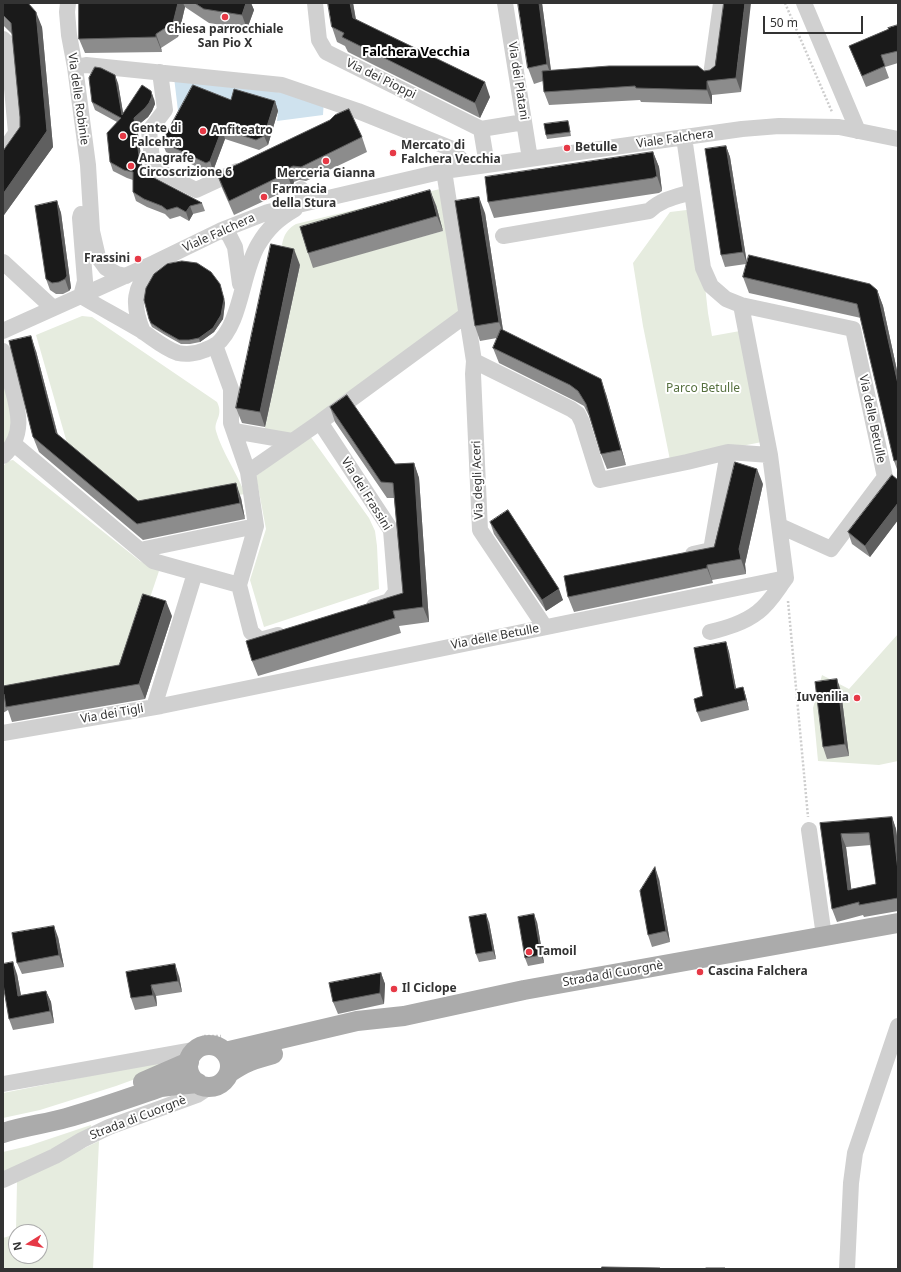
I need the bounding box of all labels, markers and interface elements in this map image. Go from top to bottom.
scale bar [765,8,865,34]
marker: Chiesa parrocchiale San Pio X [220,12,230,22]
text: 50 m [770,14,798,31]
place label: Chiesa parrocchiale San Pio X [166,23,284,51]
street label: Via dei Platani [505,41,531,121]
district label: Falchera Vecchia [362,44,470,60]
street label: Via delle Robinie [64,52,92,146]
street label: Via dei Pioppi [344,56,418,102]
place label: Gente di Falcehra [131,122,182,150]
place label: Anfiteatro [211,124,273,138]
marker: Anfiteatro [198,126,208,136]
street label: Viale Falchera [636,126,714,152]
marker: Gente di Falcehra [118,131,128,141]
place label: Mercato di Falchera Vecchia [401,139,501,167]
place label: Betulle [575,141,617,155]
marker: Betulle [562,143,572,153]
marker: Mercato di Falchera Vecchia [388,148,398,158]
place label: Anagrafe Circoscrizione 6 [139,152,232,180]
marker: Merceria Gianna [321,156,331,166]
marker: Anagrafe Circoscrizione 6 [126,161,136,171]
place label: Merceria Gianna [277,167,375,181]
place label: Farmacia della Stura [272,183,336,211]
marker: Farmacia della Stura [259,192,269,202]
street label: Viale Falchera [181,211,257,255]
place label: Frassini [84,252,130,266]
marker: Frassini [133,254,143,264]
street label: Via delle Betulle [856,374,888,464]
park label: Parco Betulle [666,382,740,396]
street label: Via degli Aceri [469,440,487,520]
street label: Via dei Frassini [338,455,394,533]
street label: Via delle Betulle [450,621,540,653]
place label: Iuvenilia [797,691,849,705]
marker: Iuvenilia [852,693,862,703]
street label: Via dei Tigli [79,701,145,727]
place label: Tamoil [537,945,577,959]
marker: Tamoil [524,947,534,957]
street label: Strada di Cuorgnè [562,958,664,990]
place label: Cascina Falchera [708,965,808,979]
marker: Cascina Falchera [695,967,705,977]
place label: Il Ciclope [402,982,457,996]
marker: Il Ciclope [389,984,399,994]
street label: Strada di Cuorgnè [88,1093,188,1143]
north arrow [8,1224,48,1264]
text: N [8,1240,25,1252]

